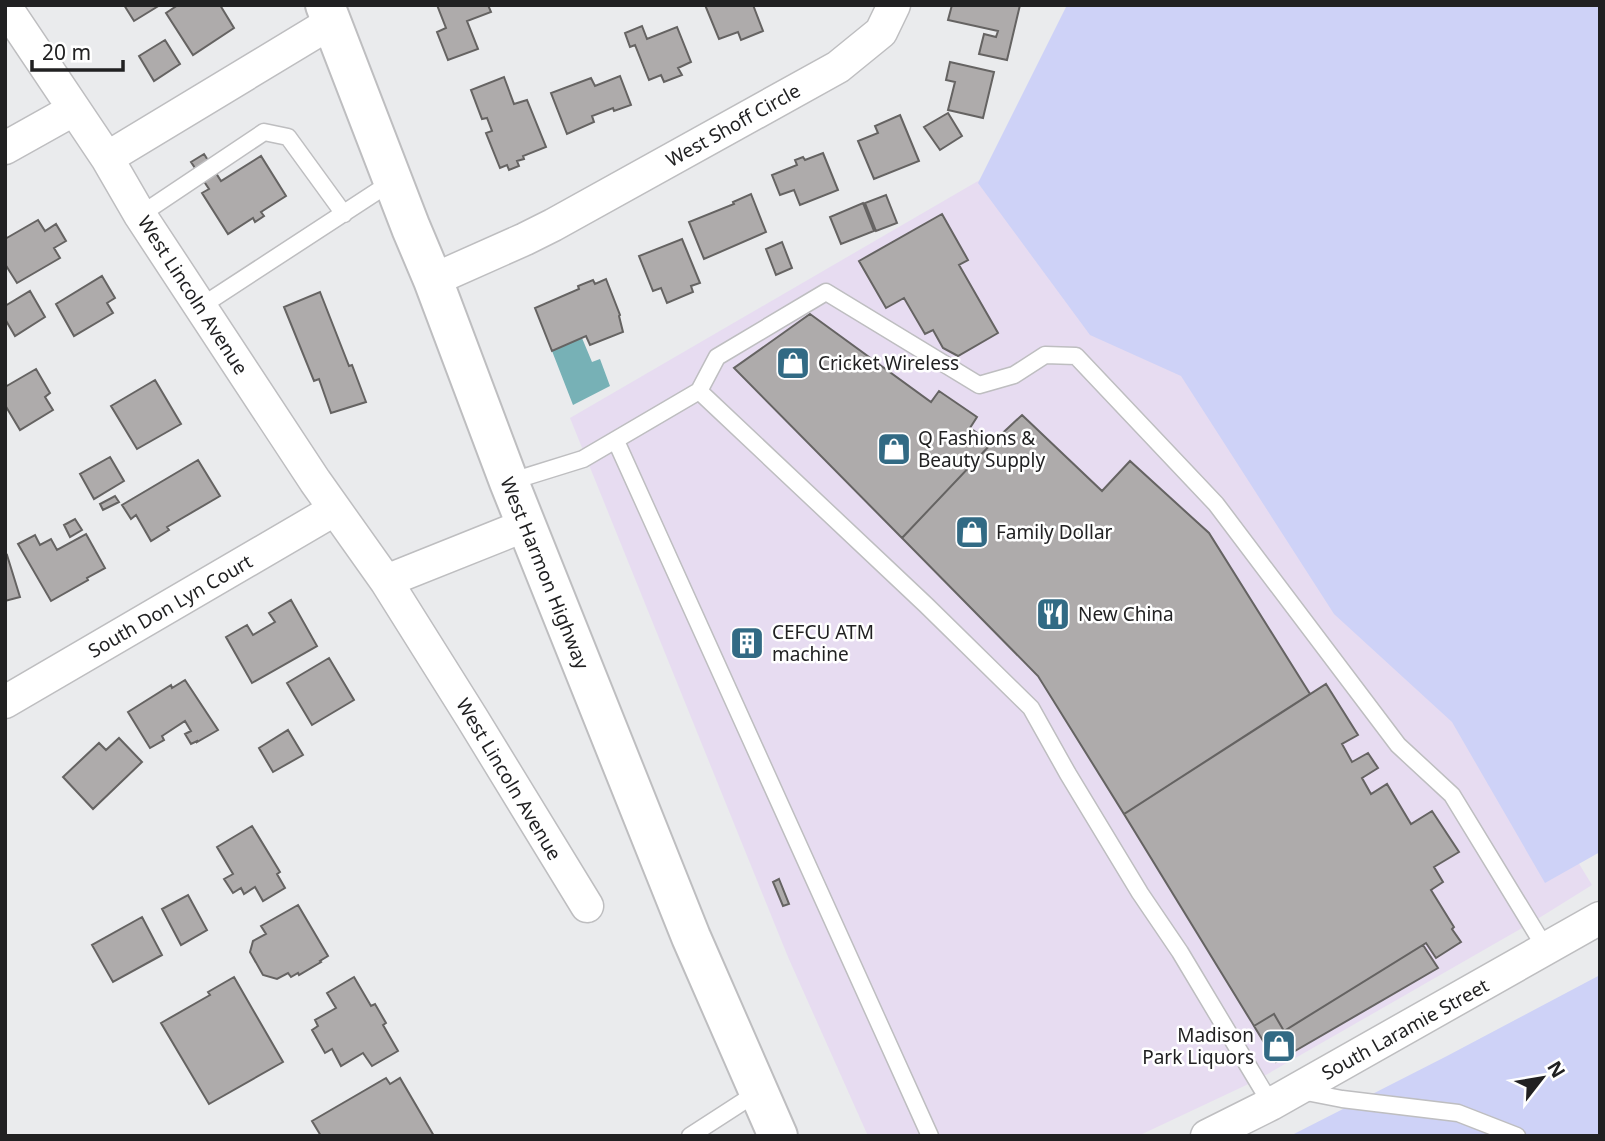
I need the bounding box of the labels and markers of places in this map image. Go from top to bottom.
shop icon: Cricket Wireless [774,344,812,382]
place label: Cricket Wireless [818,350,959,376]
place label: Q Fashions & Beauty Supply [918,425,1045,473]
shop icon: Q Fashions & Beauty Supply [875,430,913,468]
shop icon: Family Dollar [953,513,991,551]
place label: Family Dollar [996,519,1113,545]
restaurant icon: New China [1034,595,1072,633]
place label: New China [1078,601,1174,627]
place label: CEFCU ATM machine [772,619,874,667]
building icon: CEFCU ATM machine [728,624,766,662]
place label: Madison Park Liquors [1142,1022,1254,1070]
shop icon: Madison Park Liquors [1260,1027,1298,1065]

